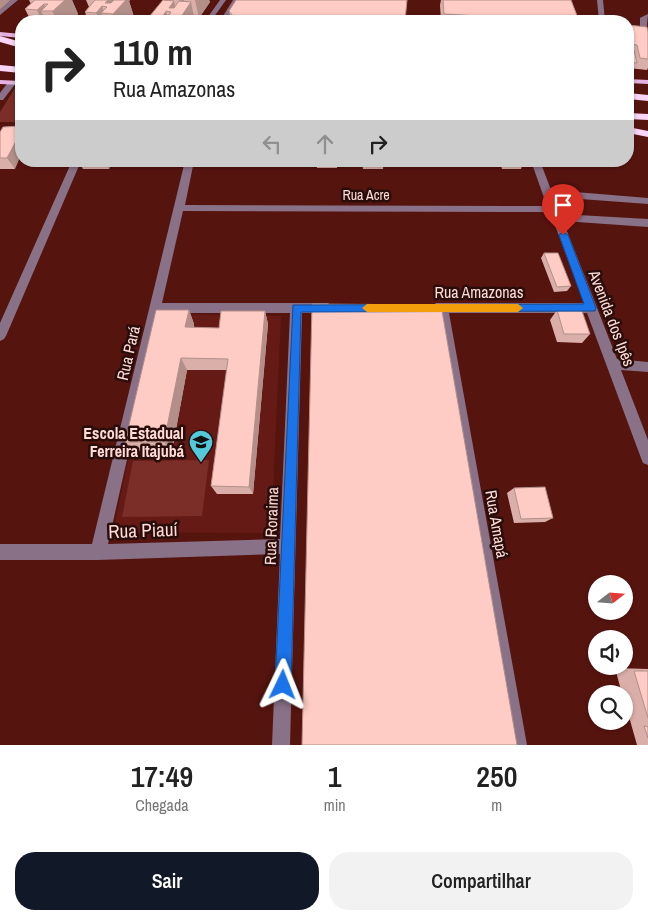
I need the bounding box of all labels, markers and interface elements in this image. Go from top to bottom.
text: 110 m [113,29,193,76]
icon: right [30,35,95,100]
text: Rua Amazonas [113,74,235,104]
icon: left [258,130,286,158]
icon: ahead [311,130,339,158]
icon: right [364,130,392,158]
pin [542,184,584,235]
street label: Rua Acre [342,186,390,204]
icon: arrive [549,191,577,219]
street label: Avenida dos Ipês [583,266,640,369]
street label: Rua Amazonas [435,281,523,303]
street label: Rua Pará [111,323,145,382]
place label: Escola Estadual Ferreira Itajubá [83,422,185,462]
school or university icon: Escola Estadual Ferreira Itajubá [188,429,214,463]
street label: Rua Roraima [259,486,283,565]
street label: Rua Amapá [480,488,514,560]
street label: Rua Piauí [108,516,179,544]
north arrow [588,575,632,620]
map controls [588,575,633,730]
button: sound [588,630,633,675]
position arrow [256,658,308,710]
button: search [588,685,633,730]
text: 17:49 [131,756,193,796]
text: 1 [328,756,342,796]
text: 250 [476,756,517,796]
text: Chegada [135,794,189,816]
text: min [324,794,346,816]
text: m [491,794,502,816]
button: Sair [15,852,319,910]
button: Compartilhar [329,852,633,910]

